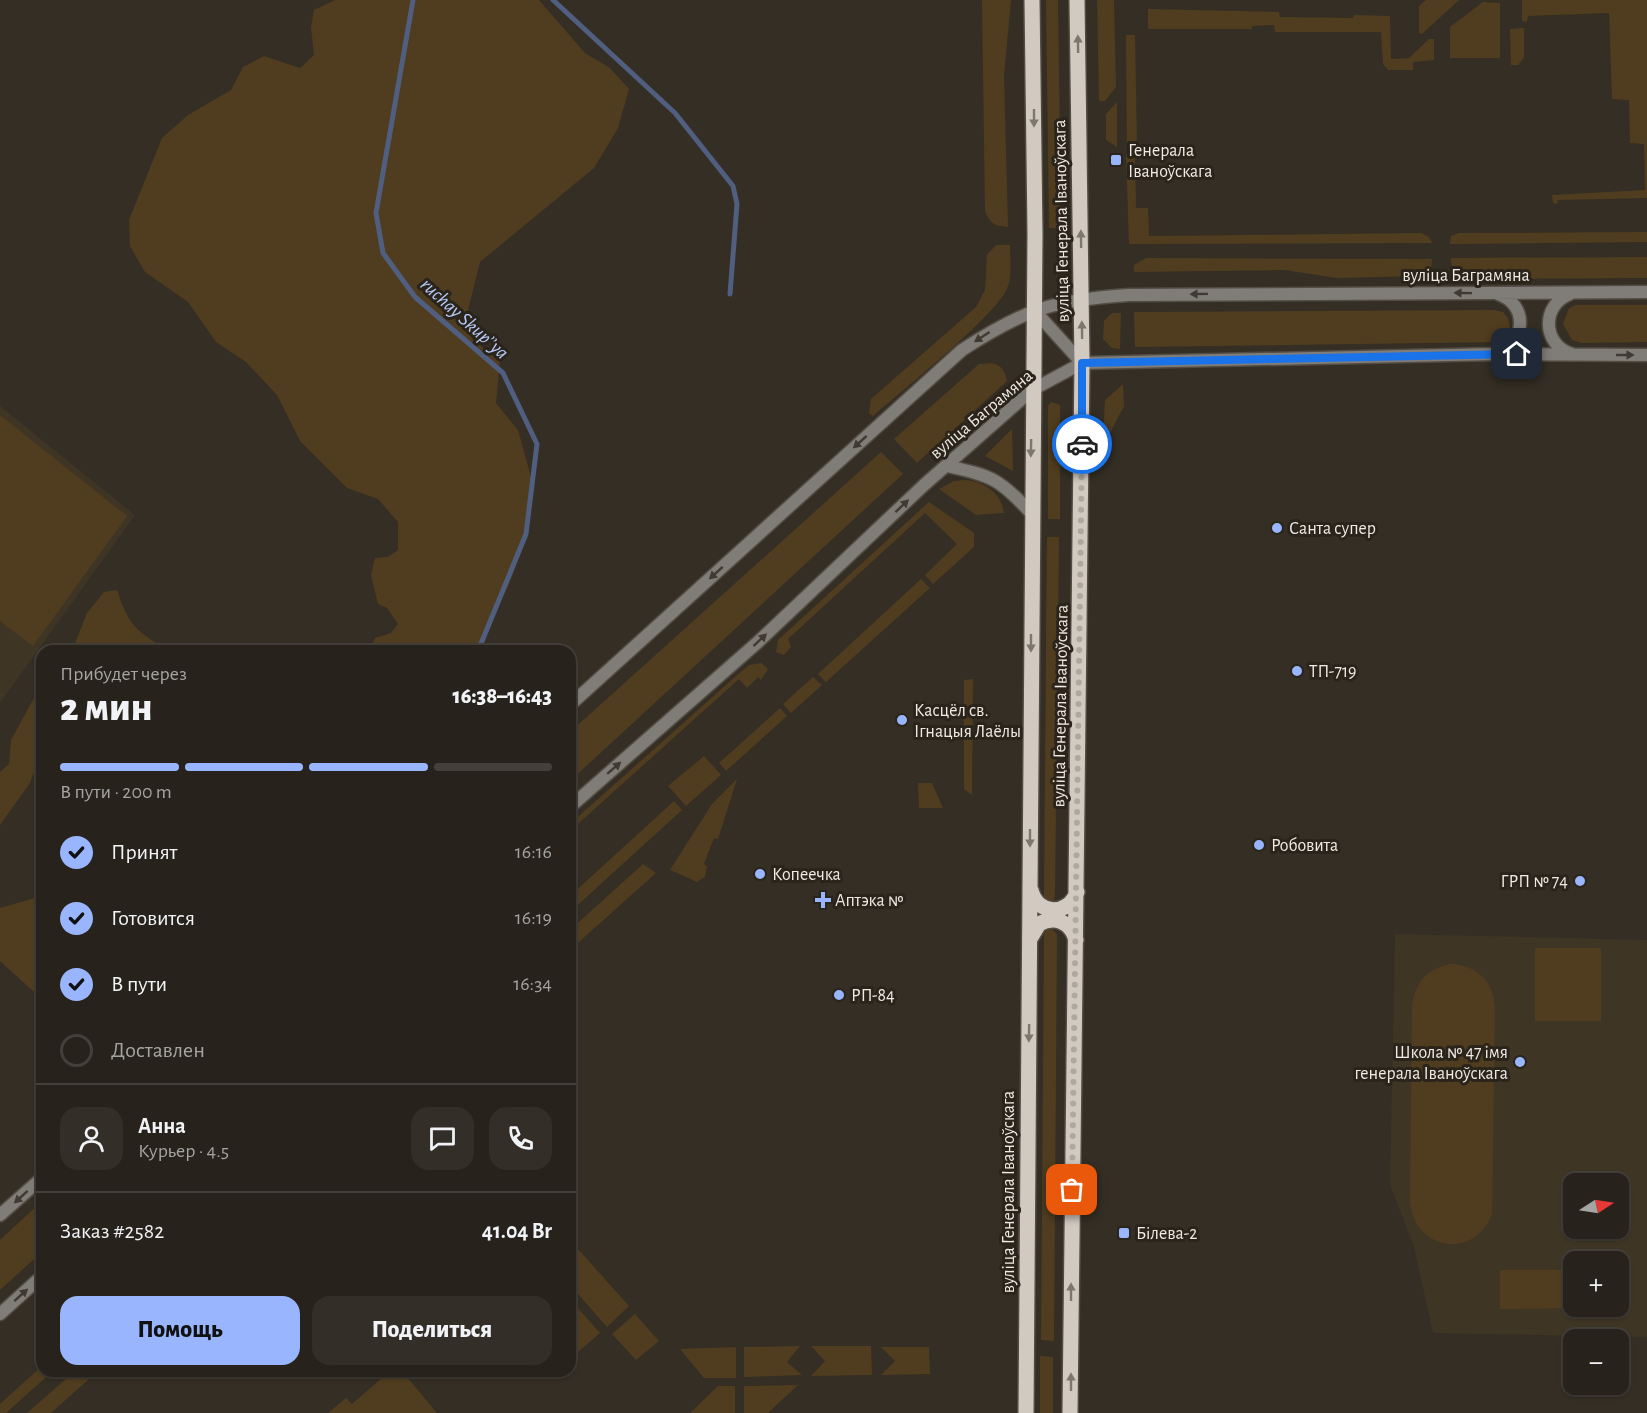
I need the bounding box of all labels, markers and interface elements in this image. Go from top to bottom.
one-way arrow [1073,35,1083,54]
one-way arrow [1029,109,1039,128]
street label: вуліца Генерала Іваноўскага [1051,120,1073,322]
place label: Генерала Іваноўскага [1128,142,1213,181]
marker: Генерала Іваноўскага [1109,153,1123,167]
one-way arrow [1076,230,1086,249]
street label: вуліца Баграмяна [1402,267,1530,285]
water label: ruchay Skup’’ya [417,274,512,363]
one-way arrow [1453,288,1472,298]
one-way arrow [1189,289,1208,299]
one-way arrow [1077,321,1087,340]
pin [1491,328,1542,379]
one-way arrow [974,331,990,342]
icon: home [1500,337,1533,370]
one-way arrow [1615,350,1634,360]
street label: вуліца Баграмяна [927,367,1036,463]
courier [1052,414,1112,474]
icon: car [1066,428,1099,461]
one-way arrow [853,435,867,449]
one-way arrow [1026,439,1036,458]
one-way arrow [895,499,910,513]
place label: Санта супер [1289,520,1376,538]
marker: Санта супер [1270,521,1284,535]
one-way arrow [708,566,723,580]
street label: вуліца Генерала Іваноўскага [1050,605,1072,807]
one-way arrow [753,633,767,647]
one-way arrow [1026,634,1036,653]
place label: ТП-719 [1309,663,1357,681]
text: Прибудет через [60,664,187,684]
marker: ТП-719 [1290,664,1304,678]
text: 16:38–16:43 [453,685,552,707]
text: 2 мин [60,689,153,728]
place label: Касцёл св. Ігнацыя Лаёлы [914,702,1021,741]
marker: Касцёл св. Ігнацыя Лаёлы [895,713,909,727]
one-way arrow [606,762,621,775]
text: В пути · 200 m [60,782,172,802]
one-way arrow [1025,829,1035,848]
icon: check [60,836,93,869]
place label: Робовита [1271,836,1338,855]
marker: Робовита [1252,838,1266,852]
text: Принят [111,841,177,863]
text: 16:16 [515,842,552,862]
place label: Копеечка [772,866,841,884]
marker: Копеечка [753,867,767,881]
place label: ГРП № 74 [1501,873,1568,891]
marker: ГРП № 74 [1573,874,1587,888]
place label: Аптэка № [835,892,904,910]
marker: Аптэка № [816,893,830,907]
icon: check [60,902,93,935]
text: Готовится [111,907,195,929]
text: 16:19 [515,908,552,928]
icon: check [60,968,93,1001]
text: В пути [111,973,167,995]
text: 16:34 [513,974,552,994]
place label: РП-84 [851,987,895,1005]
marker: РП-84 [832,988,846,1002]
one-way arrow [1024,1024,1034,1043]
text: Доставлен [111,1039,205,1061]
place label: Школа № 47 імя генерала Іваноўскага [1355,1044,1508,1083]
marker: Школа № 47 імя генерала Іваноўскага [1513,1055,1527,1069]
street label: вуліца Генерала Іваноўскага [1000,1091,1018,1293]
button: person [60,1107,123,1170]
button: chat [411,1107,474,1170]
button: phone [489,1107,552,1170]
text: Анна [138,1115,186,1137]
text: Курьер · 4.5 [138,1141,229,1161]
pin [1046,1164,1097,1215]
icon: bag [1055,1173,1088,1206]
north arrow [1563,1173,1629,1239]
map controls [1563,1173,1629,1395]
one-way arrow [14,1190,29,1203]
text: Заказ #2582 [60,1220,164,1242]
text: 41.04 Br [482,1220,552,1242]
place label: Білева-2 [1136,1225,1197,1243]
marker: Білева-2 [1117,1226,1131,1240]
button: + [1563,1251,1629,1317]
one-way arrow [1066,1282,1076,1301]
one-way arrow [13,1289,28,1302]
button: Помощь [60,1296,300,1365]
button: Поделиться [312,1296,552,1365]
button: − [1563,1329,1629,1395]
one-way arrow [1066,1372,1076,1391]

